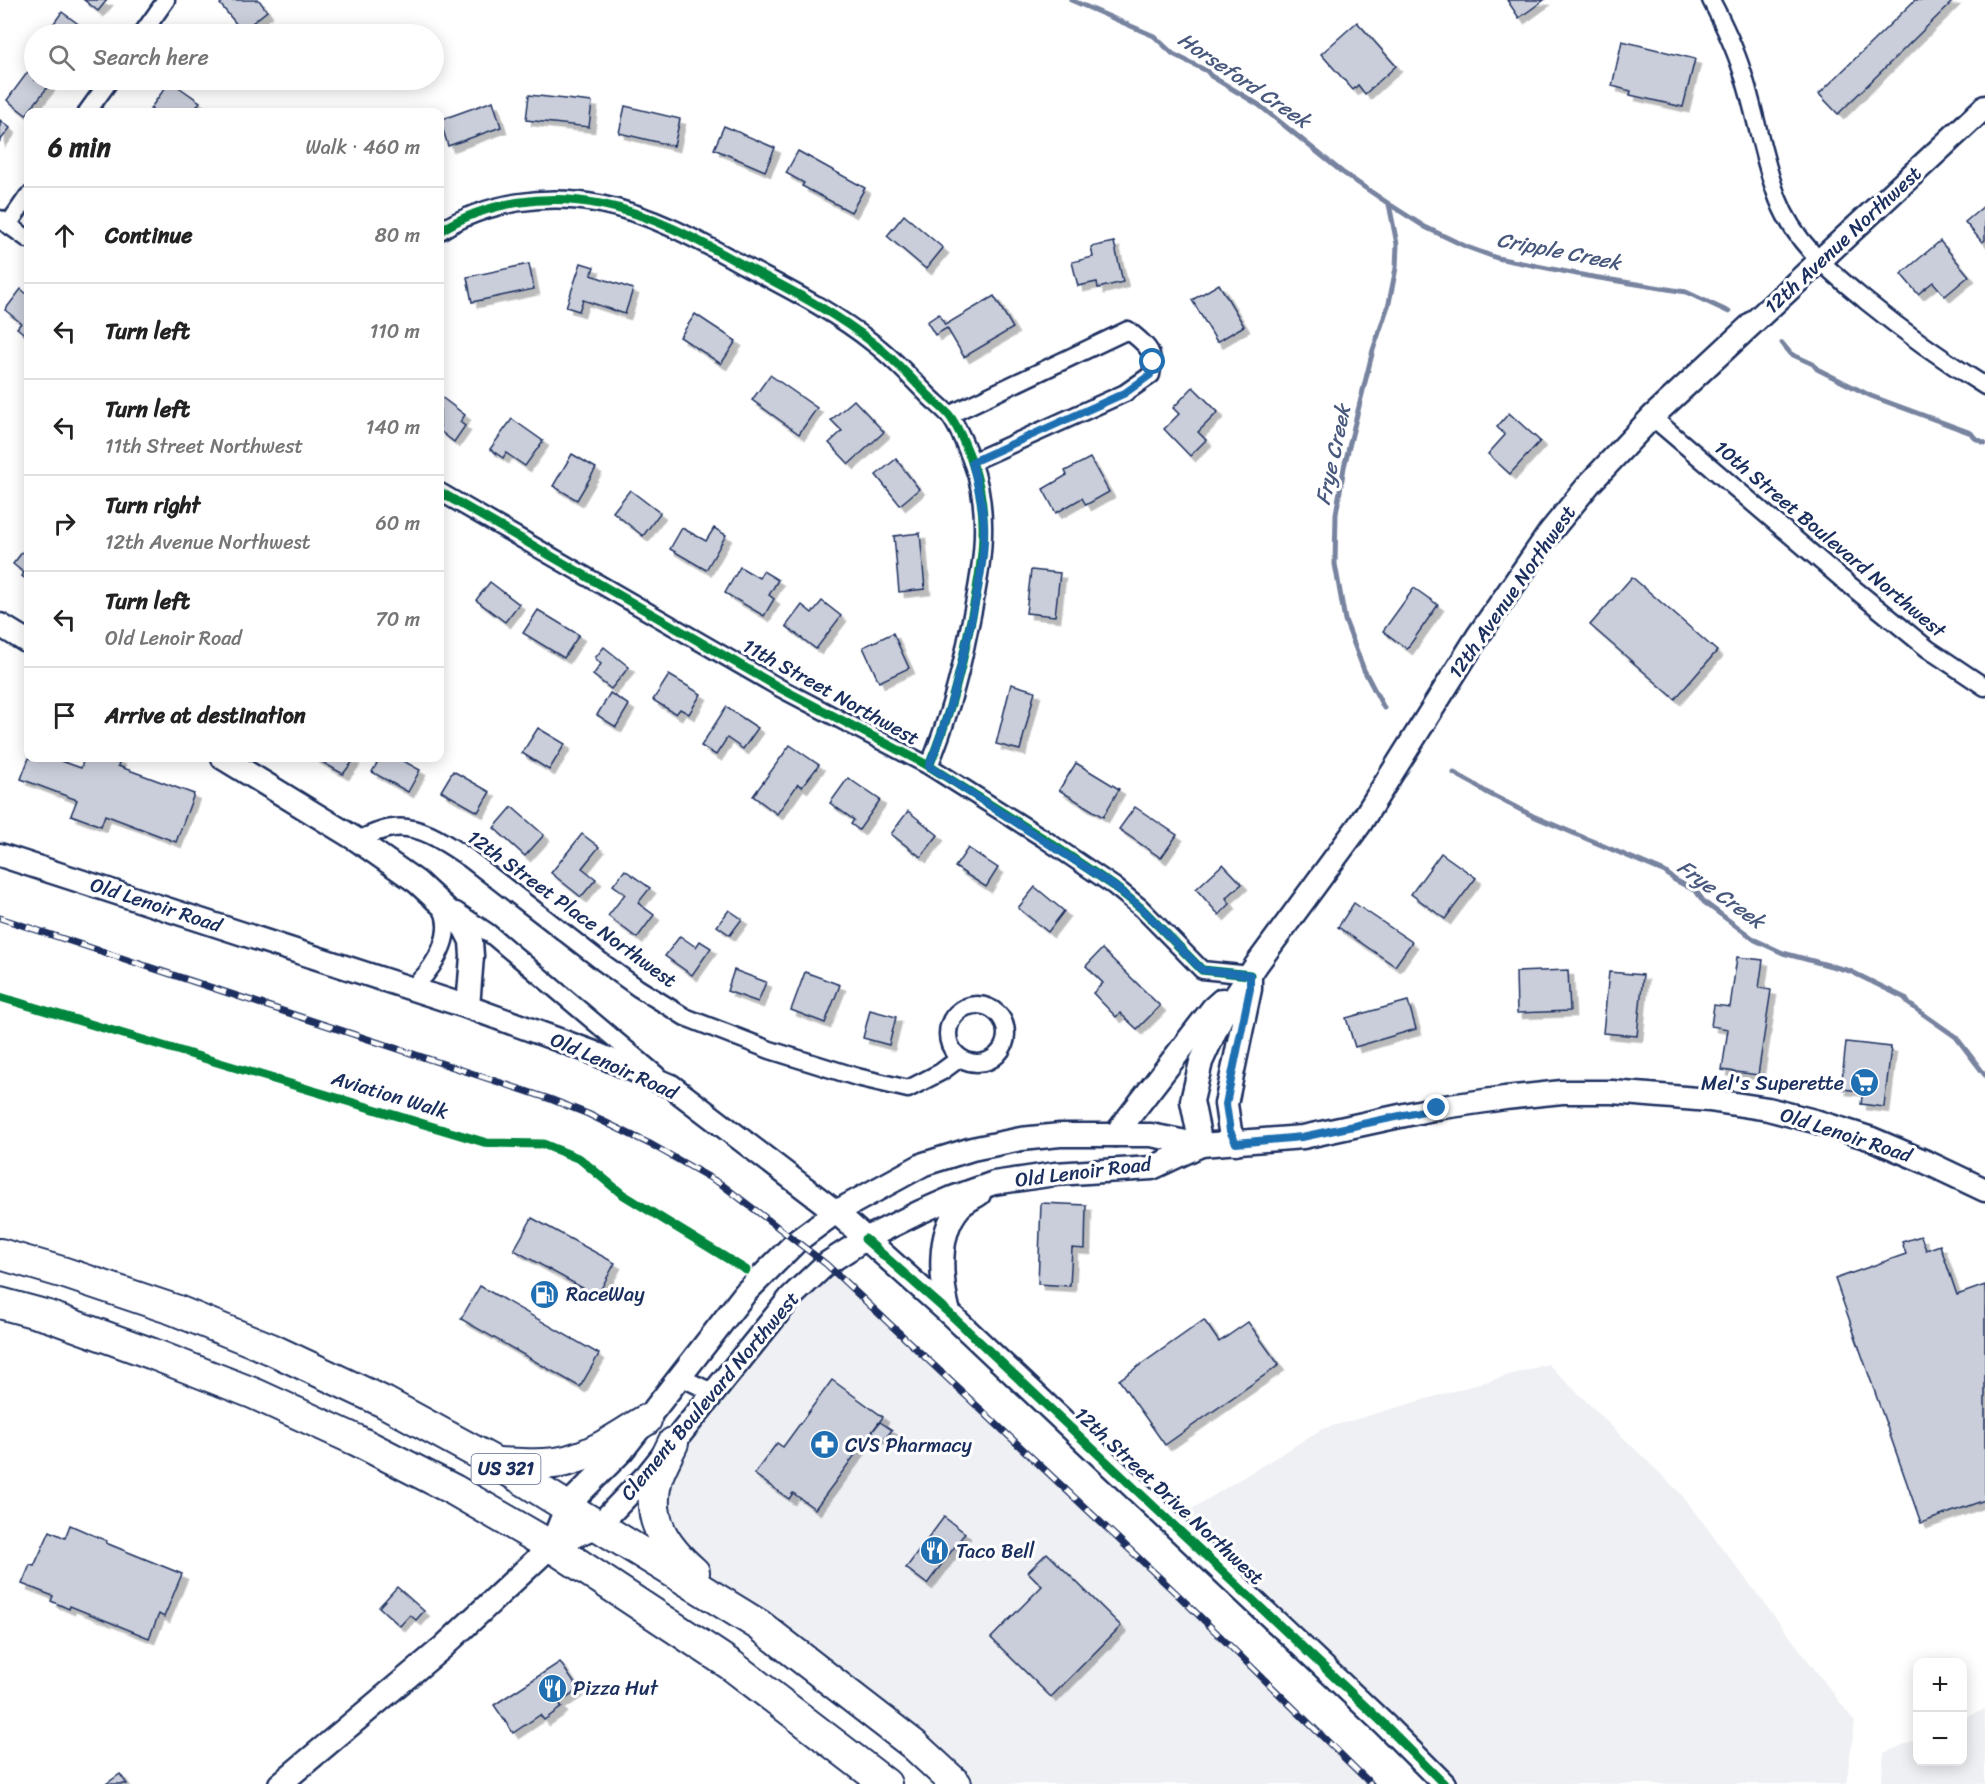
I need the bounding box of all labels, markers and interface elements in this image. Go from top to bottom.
water label: Horseford Creek [1170,21,1321,140]
search box [24,24,444,90]
text: Search here [93,38,209,77]
icon: search [45,41,78,74]
text: 6 min [48,124,111,170]
text: Walk · 460 m [305,130,420,165]
street label: 12th Avenue Northwest [1756,157,1930,323]
text: Continue [105,216,193,255]
text: 80 m [375,218,420,253]
icon: ahead [48,219,81,252]
water label: Cripple Creek [1494,220,1626,282]
text: Turn left [105,312,190,351]
text: 110 m [370,314,420,349]
icon: left [48,315,81,348]
route start [1139,348,1165,374]
text: Turn left [105,390,190,429]
water label: Frye Creek [1304,399,1363,508]
text: 140 m [366,410,420,445]
icon: left [48,411,81,444]
text: 11th Street Northwest [105,429,303,464]
street label: 10th Street Boulevard Northwest [1706,431,1955,648]
text: Turn right [105,486,200,525]
street label: 12th Avenue Northwest [1439,498,1585,686]
text: 60 m [375,506,420,541]
icon: right [48,507,81,540]
text: 12th Avenue Northwest [105,525,310,560]
text: Turn left [105,582,190,621]
text: 70 m [375,602,420,637]
icon: left [48,603,81,636]
text: Old Lenoir Road [105,621,242,656]
street label: 11th Street Northwest [736,629,926,755]
text: Arrive at destination [105,696,306,735]
icon: arrive [48,699,81,732]
street label: 12th Street Place Northwest [460,821,685,998]
water label: Frye Creek [1669,849,1775,941]
street label: Old Lenoir Road [86,867,228,943]
street label: Old Lenoir Road [544,1022,685,1110]
street label: Aviation Walk [326,1060,453,1129]
place label: Mel's Superette [1701,1066,1844,1101]
supermarket icon: Mel's Superette [1849,1067,1881,1099]
route end [1423,1094,1449,1120]
street label: Old Lenoir Road [1776,1097,1918,1173]
street label: Old Lenoir Road [1013,1146,1154,1198]
place label: RaceWay [566,1277,645,1312]
fuel station icon: RaceWay [529,1278,561,1310]
street label: Clement Boulevard Northwest [611,1283,809,1509]
street label: 12th Street Drive Northwest [1066,1398,1272,1594]
place label: CVS Pharmacy [845,1428,972,1463]
pharmacy icon: CVS Pharmacy [808,1429,840,1461]
road number: US 321 [472,1454,540,1484]
place label: Taco Bell [956,1534,1035,1569]
restaurant icon: Taco Bell [919,1535,951,1567]
map controls [1913,1658,1967,1766]
button: + [1913,1658,1967,1712]
place label: Pizza Hut [573,1671,659,1706]
restaurant icon: Pizza Hut [536,1672,568,1704]
button: − [1913,1712,1967,1766]

